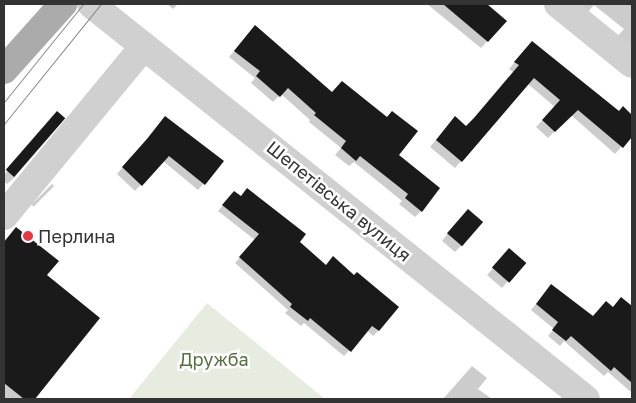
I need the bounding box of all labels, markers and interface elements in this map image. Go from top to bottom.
street label: Шепетівська вулиця [262,136,416,266]
place label: Перлина [38,225,115,247]
marker: Перлина [22,230,34,242]
park label: Дружба [179,348,249,370]

